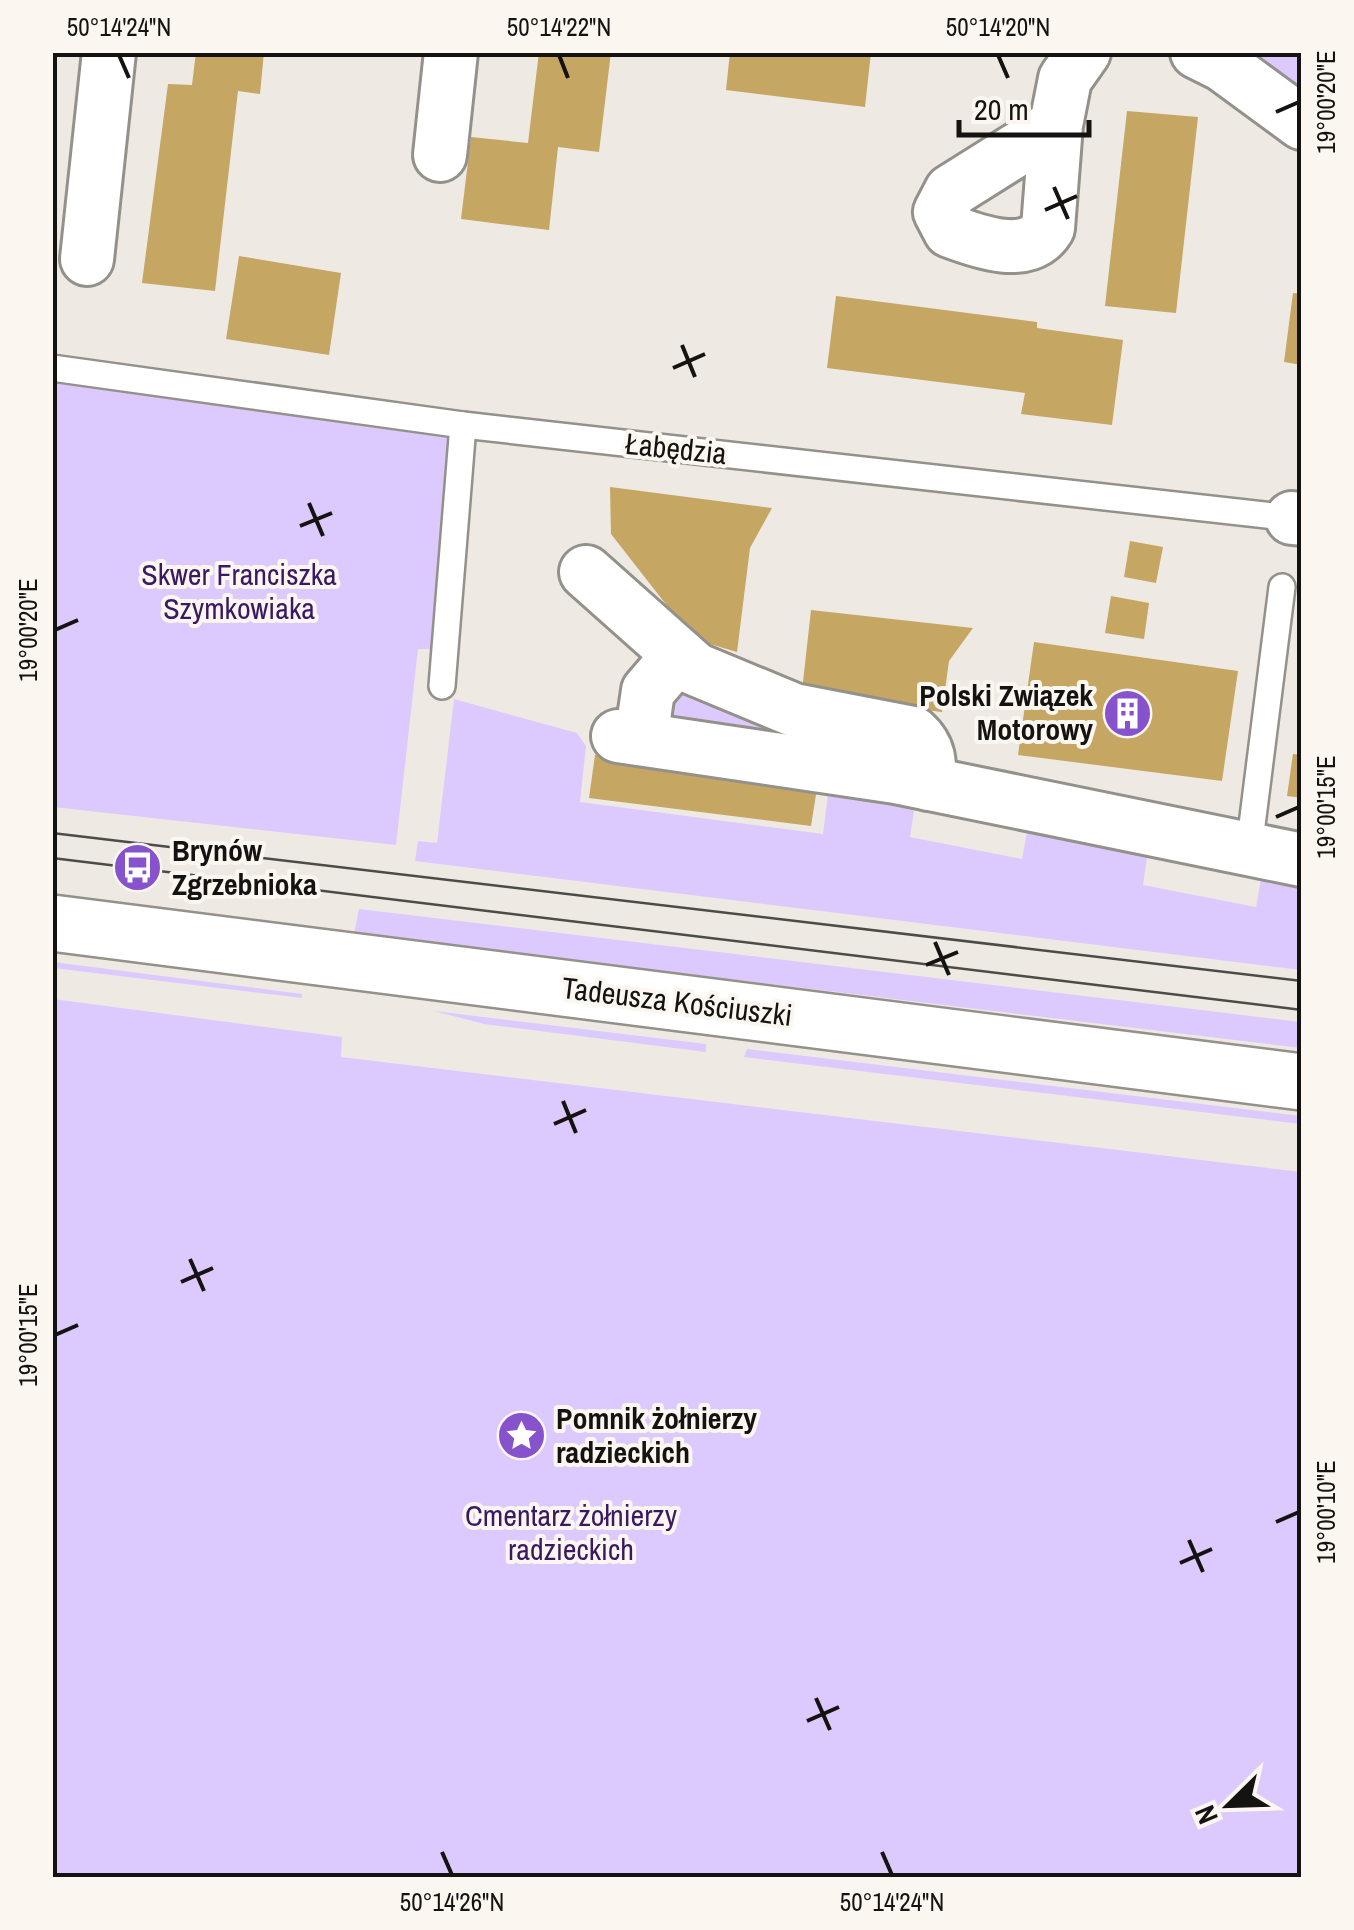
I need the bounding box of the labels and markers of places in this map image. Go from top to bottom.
place label: Polski Związek Motorowy [919,675,1093,749]
building icon: Polski Związek Motorowy [1102,687,1154,739]
place label: Brynów Zgrzebnioka [172,830,317,904]
bus stop icon: Brynów Zgrzebnioka [111,842,163,894]
place label: Pomnik żołnierzy radzieckich [556,1398,757,1472]
place icon: Pomnik żołnierzy radzieckich [495,1410,547,1462]

